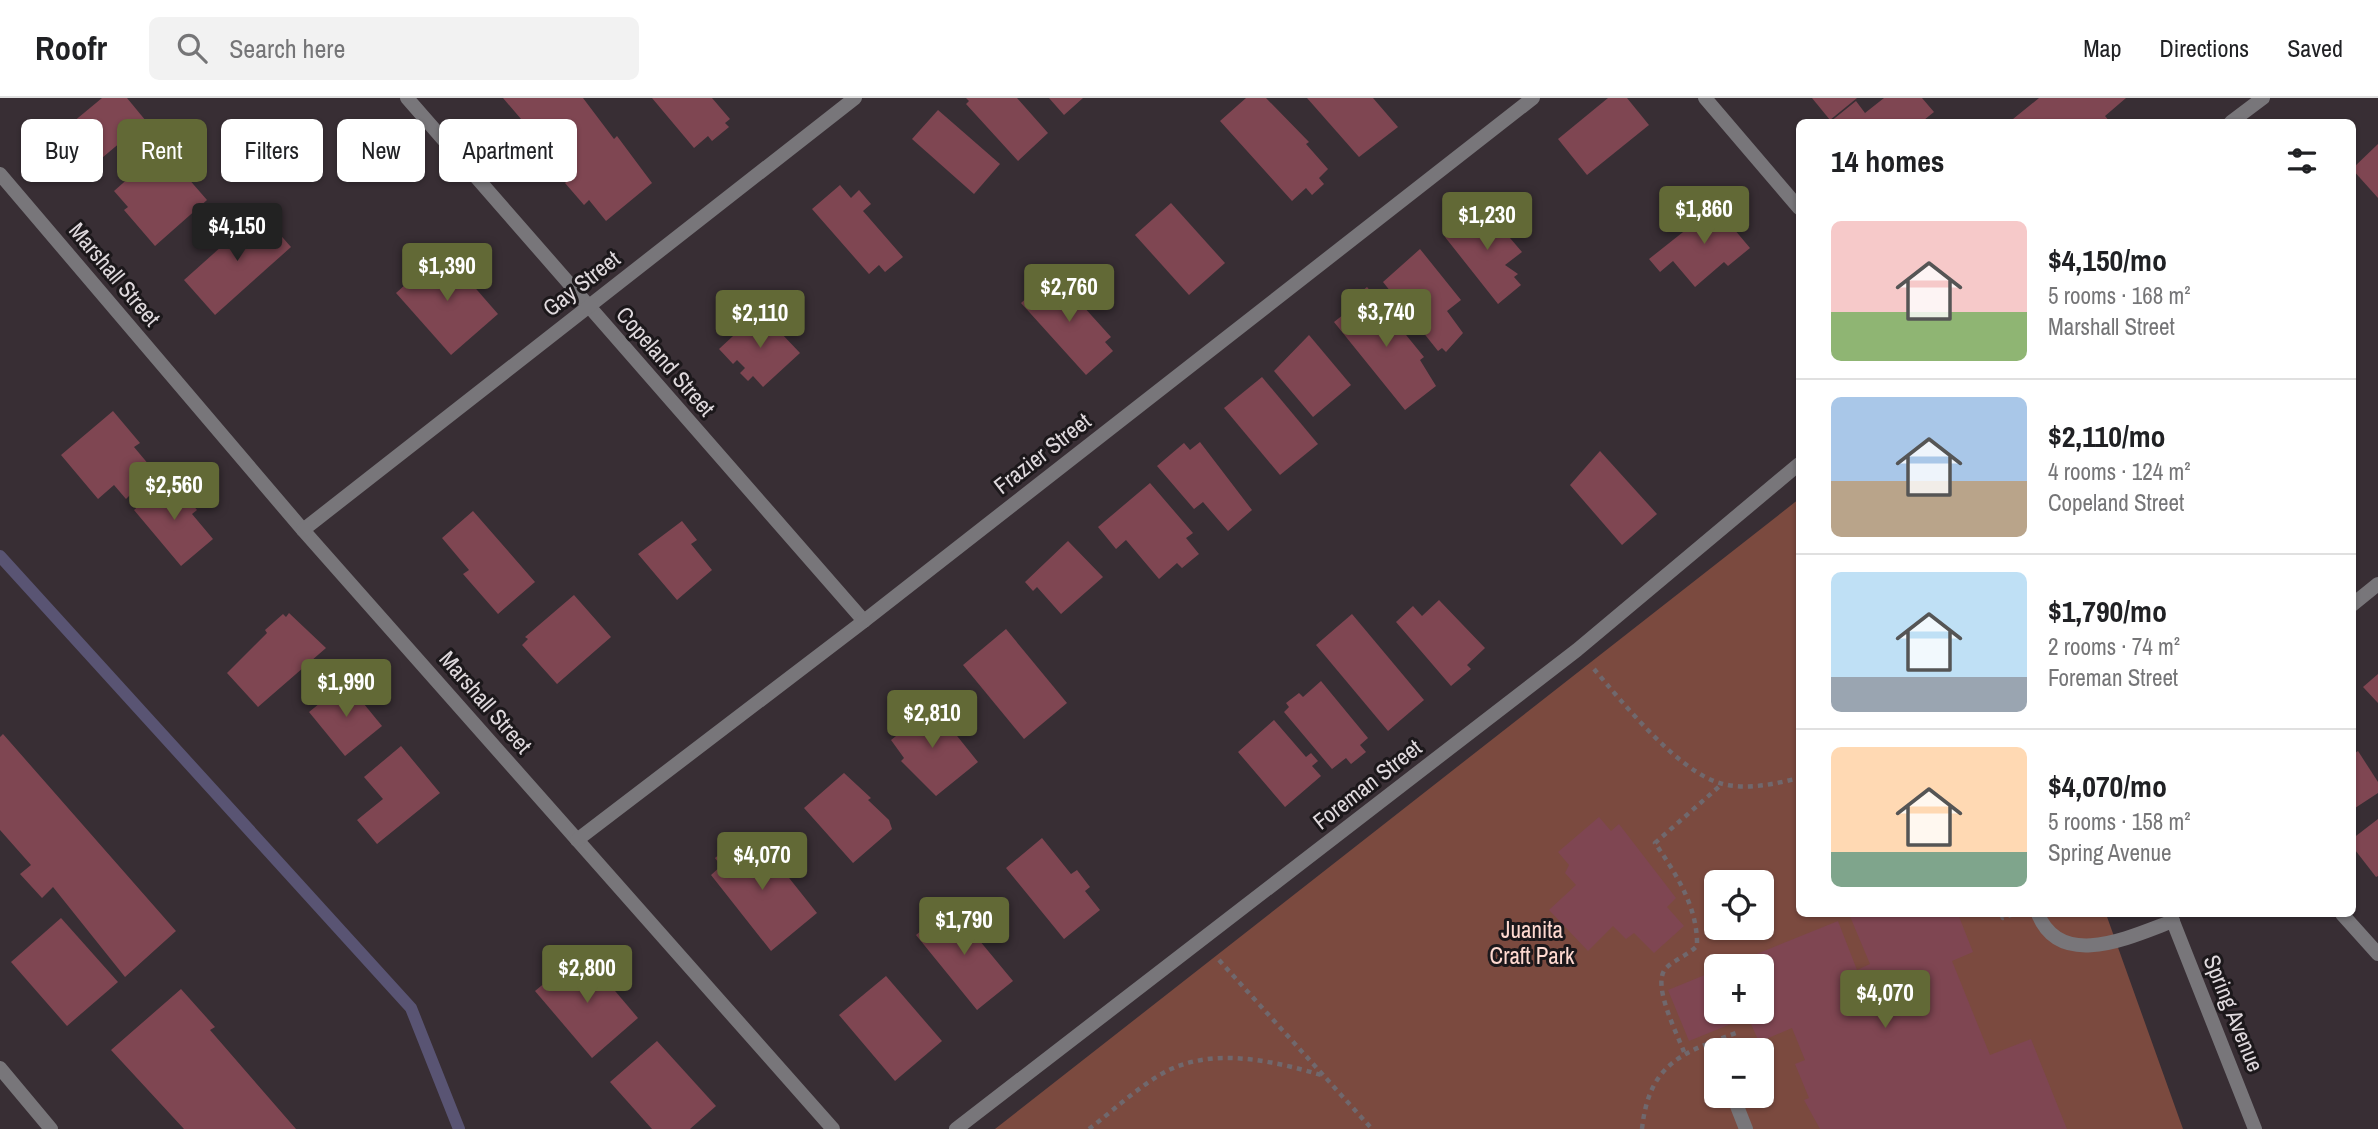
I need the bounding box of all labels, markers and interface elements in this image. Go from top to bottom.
search box [149,17,639,80]
text: Roofr [35,26,107,70]
icon: search [173,29,211,67]
text: Search here [229,31,345,66]
text: Map [2083,32,2121,64]
text: Directions [2159,32,2249,64]
text: Saved [2287,32,2343,64]
chip: Buy [21,119,103,182]
chip: Rent [117,119,207,182]
chip: Filters [221,119,323,182]
chip: New [337,119,425,182]
chip: Apartment [439,119,577,182]
text: 14 homes [1831,141,1945,181]
icon: filters [2283,142,2321,180]
pin: $1,860 [1647,186,1761,246]
pin: $1,230 [1430,192,1544,252]
text: $1,860 [1675,193,1733,224]
text: $1,230 [1458,199,1516,230]
pin: $4,150 [180,204,294,263]
text: $4,150 [208,210,266,241]
street label: Marshall Street [62,215,168,333]
text: $4,150/mo [2048,240,2167,280]
street label: Gay Street [536,243,626,323]
pin: $1,390 [390,244,504,303]
icon: home [1887,249,1971,333]
text: $1,390 [418,250,476,281]
pin: $2,760 [1012,264,1126,324]
text: $2,760 [1040,271,1098,302]
text: 5 rooms · 168 m² [2048,280,2191,311]
pin: $3,740 [1329,289,1443,349]
pin: $2,110 [703,290,817,350]
text: $3,740 [1357,296,1415,327]
text: $2,110 [732,297,788,328]
street label: Copeland Street [610,299,722,423]
text: Marshall Street [2048,311,2175,342]
street label: Frazier Street [987,405,1097,501]
text: $2,110/mo [2048,416,2166,456]
icon: home [1887,425,1971,509]
text: 4 rooms · 124 m² [2048,456,2191,487]
pin: $2,560 [117,462,231,522]
text: $2,560 [145,469,203,500]
text: Copeland Street [2048,487,2184,518]
text: $1,790/mo [2048,591,2167,631]
icon: home [1887,600,1971,684]
text: 2 rooms · 74 m² [2048,631,2180,662]
street label: Marshall Street [433,644,539,760]
pin: $1,990 [289,660,403,719]
text: Foreman Street [2048,662,2178,693]
text: $1,990 [317,666,375,697]
pin: $2,810 [875,690,989,750]
text: $2,810 [903,697,961,728]
street label: Foreman Street [1306,732,1428,836]
text: $4,070/mo [2048,766,2167,806]
icon: home [1887,775,1971,859]
text: 5 rooms · 158 m² [2048,806,2191,837]
pin: $4,070 [705,832,819,892]
text: Spring Avenue [2048,837,2171,868]
text: $4,070 [733,839,791,870]
map controls [1704,870,1774,1108]
button: locate [1704,870,1774,940]
pin: $1,790 [907,898,1021,957]
text: $1,790 [935,904,993,935]
park label: Juanita Craft Park [1490,914,1575,971]
pin: $2,800 [530,946,644,1005]
street label: Spring Avenue [2197,950,2271,1076]
text: $2,800 [558,952,616,983]
button: + [1704,954,1774,1024]
pin: $4,070 [1828,970,1942,1030]
text: $4,070 [1856,977,1914,1008]
button: − [1704,1038,1774,1108]

